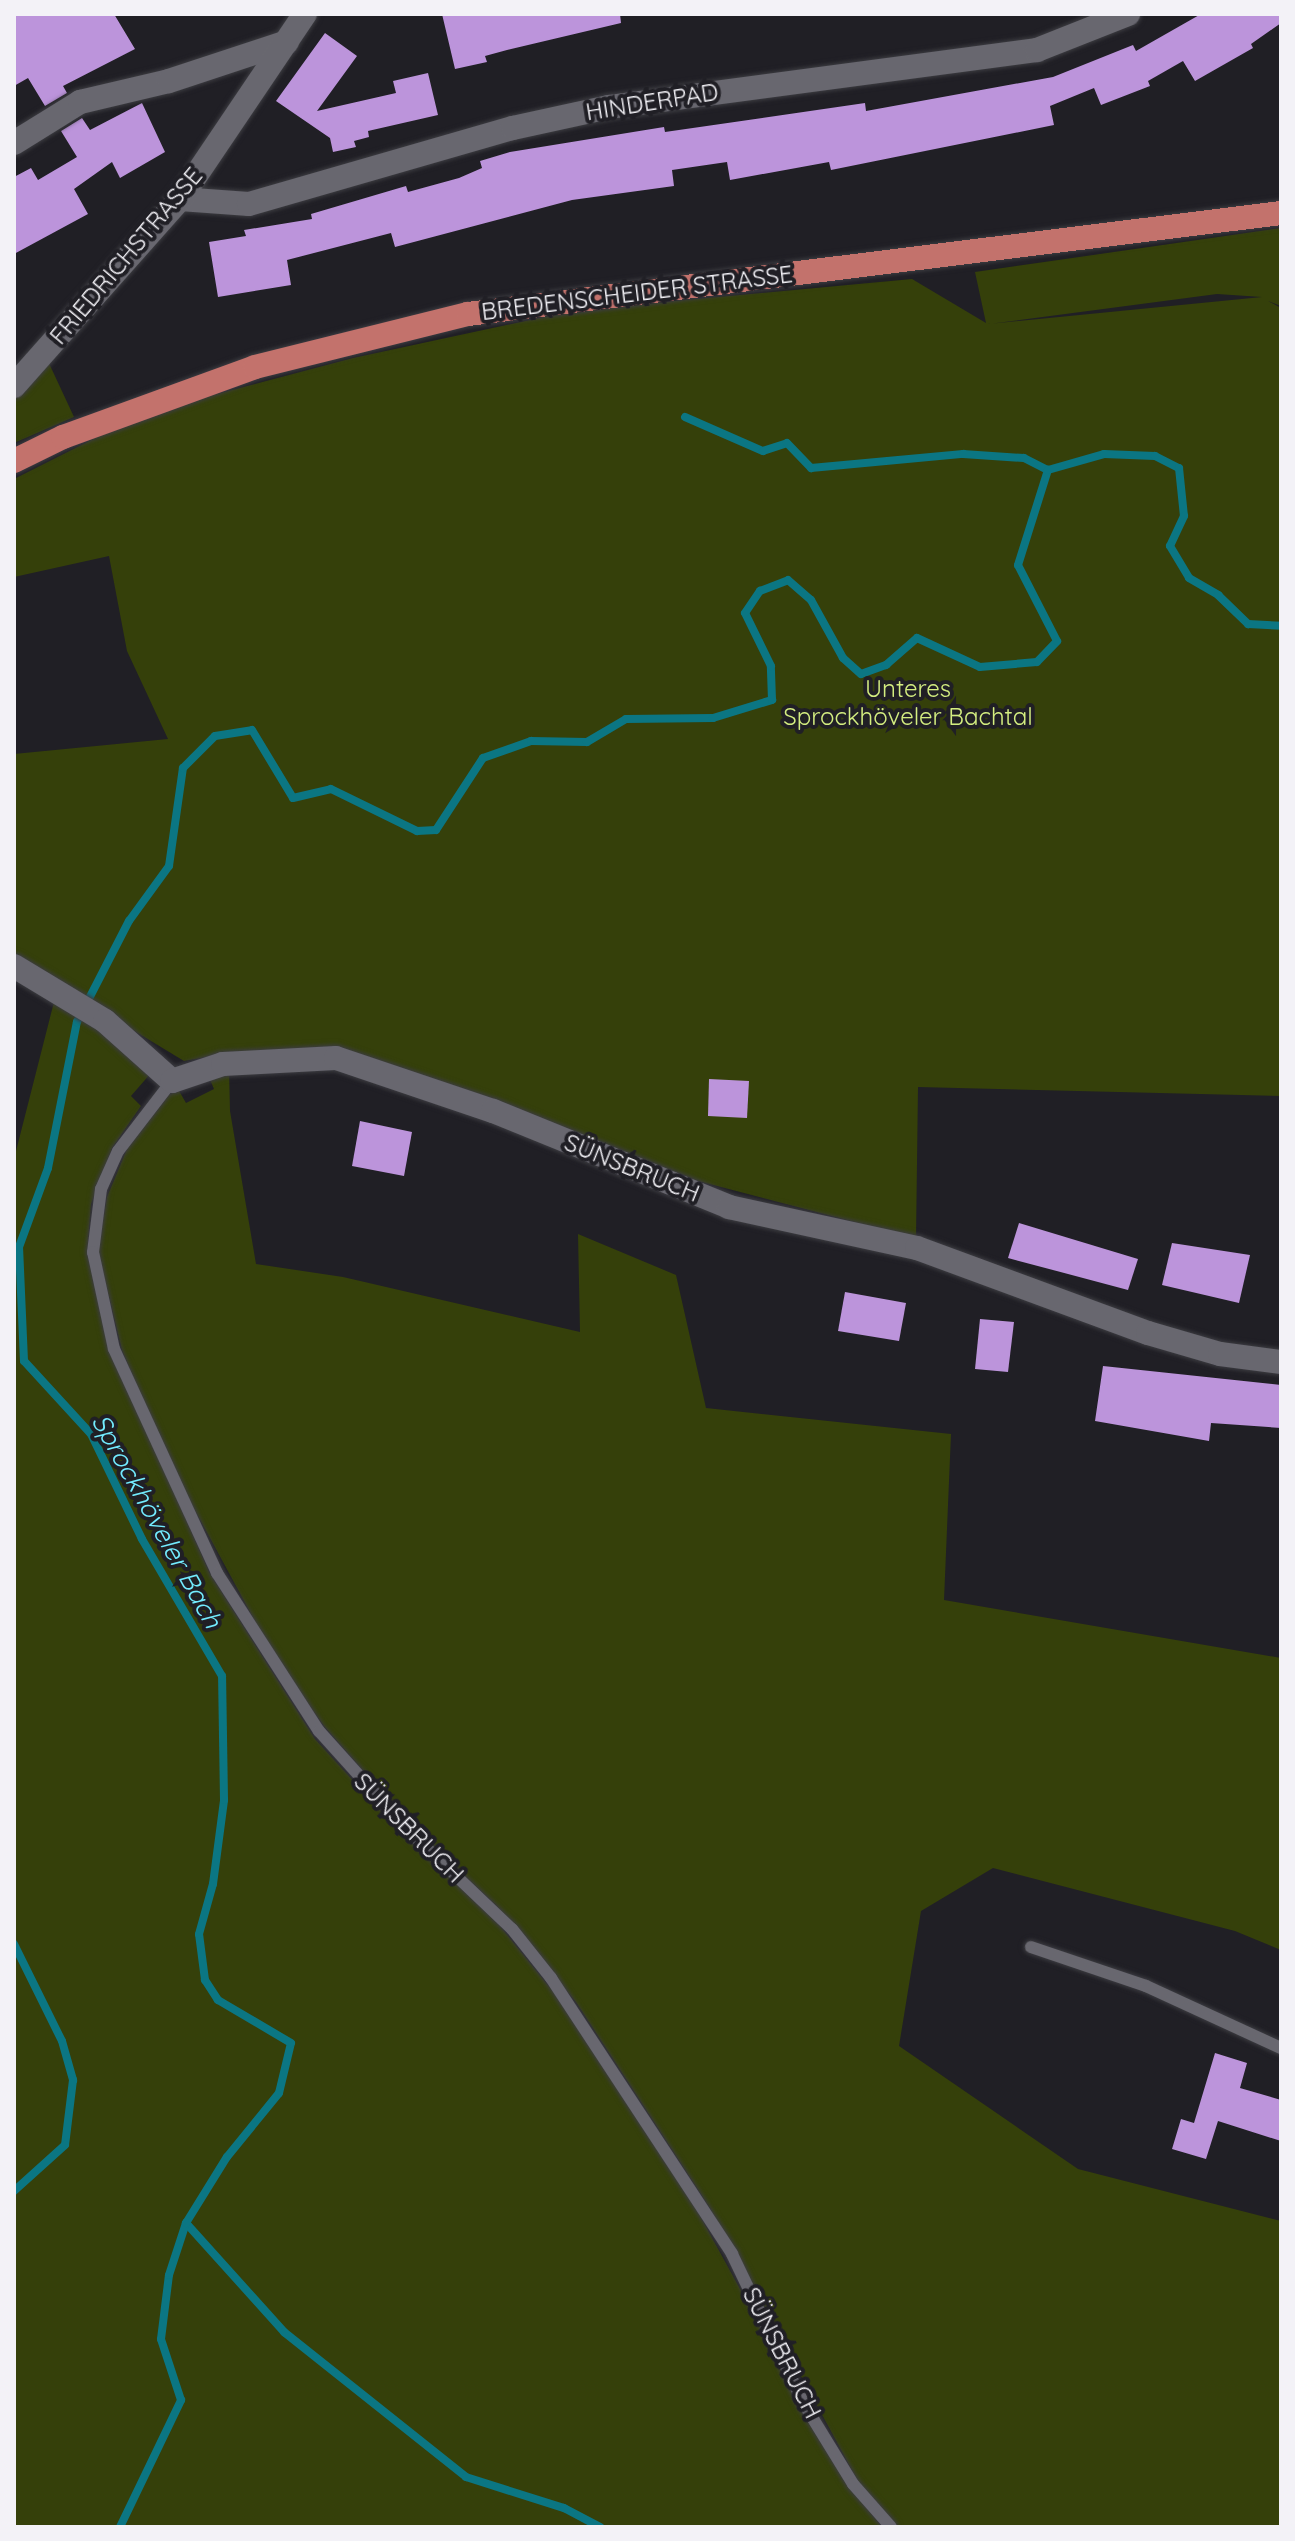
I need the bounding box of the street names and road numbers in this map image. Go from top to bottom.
street label: HINDERPAD [584,77,720,127]
street label: FRIEDRICHSTRASSE [44,162,208,350]
street label: BREDENSCHEIDER STRASSE [480,260,794,326]
street label: SÜNSBRUCH [560,1128,704,1208]
street label: SÜNSBRUCH [348,1767,470,1889]
street label: SÜNSBRUCH [737,2283,827,2423]

